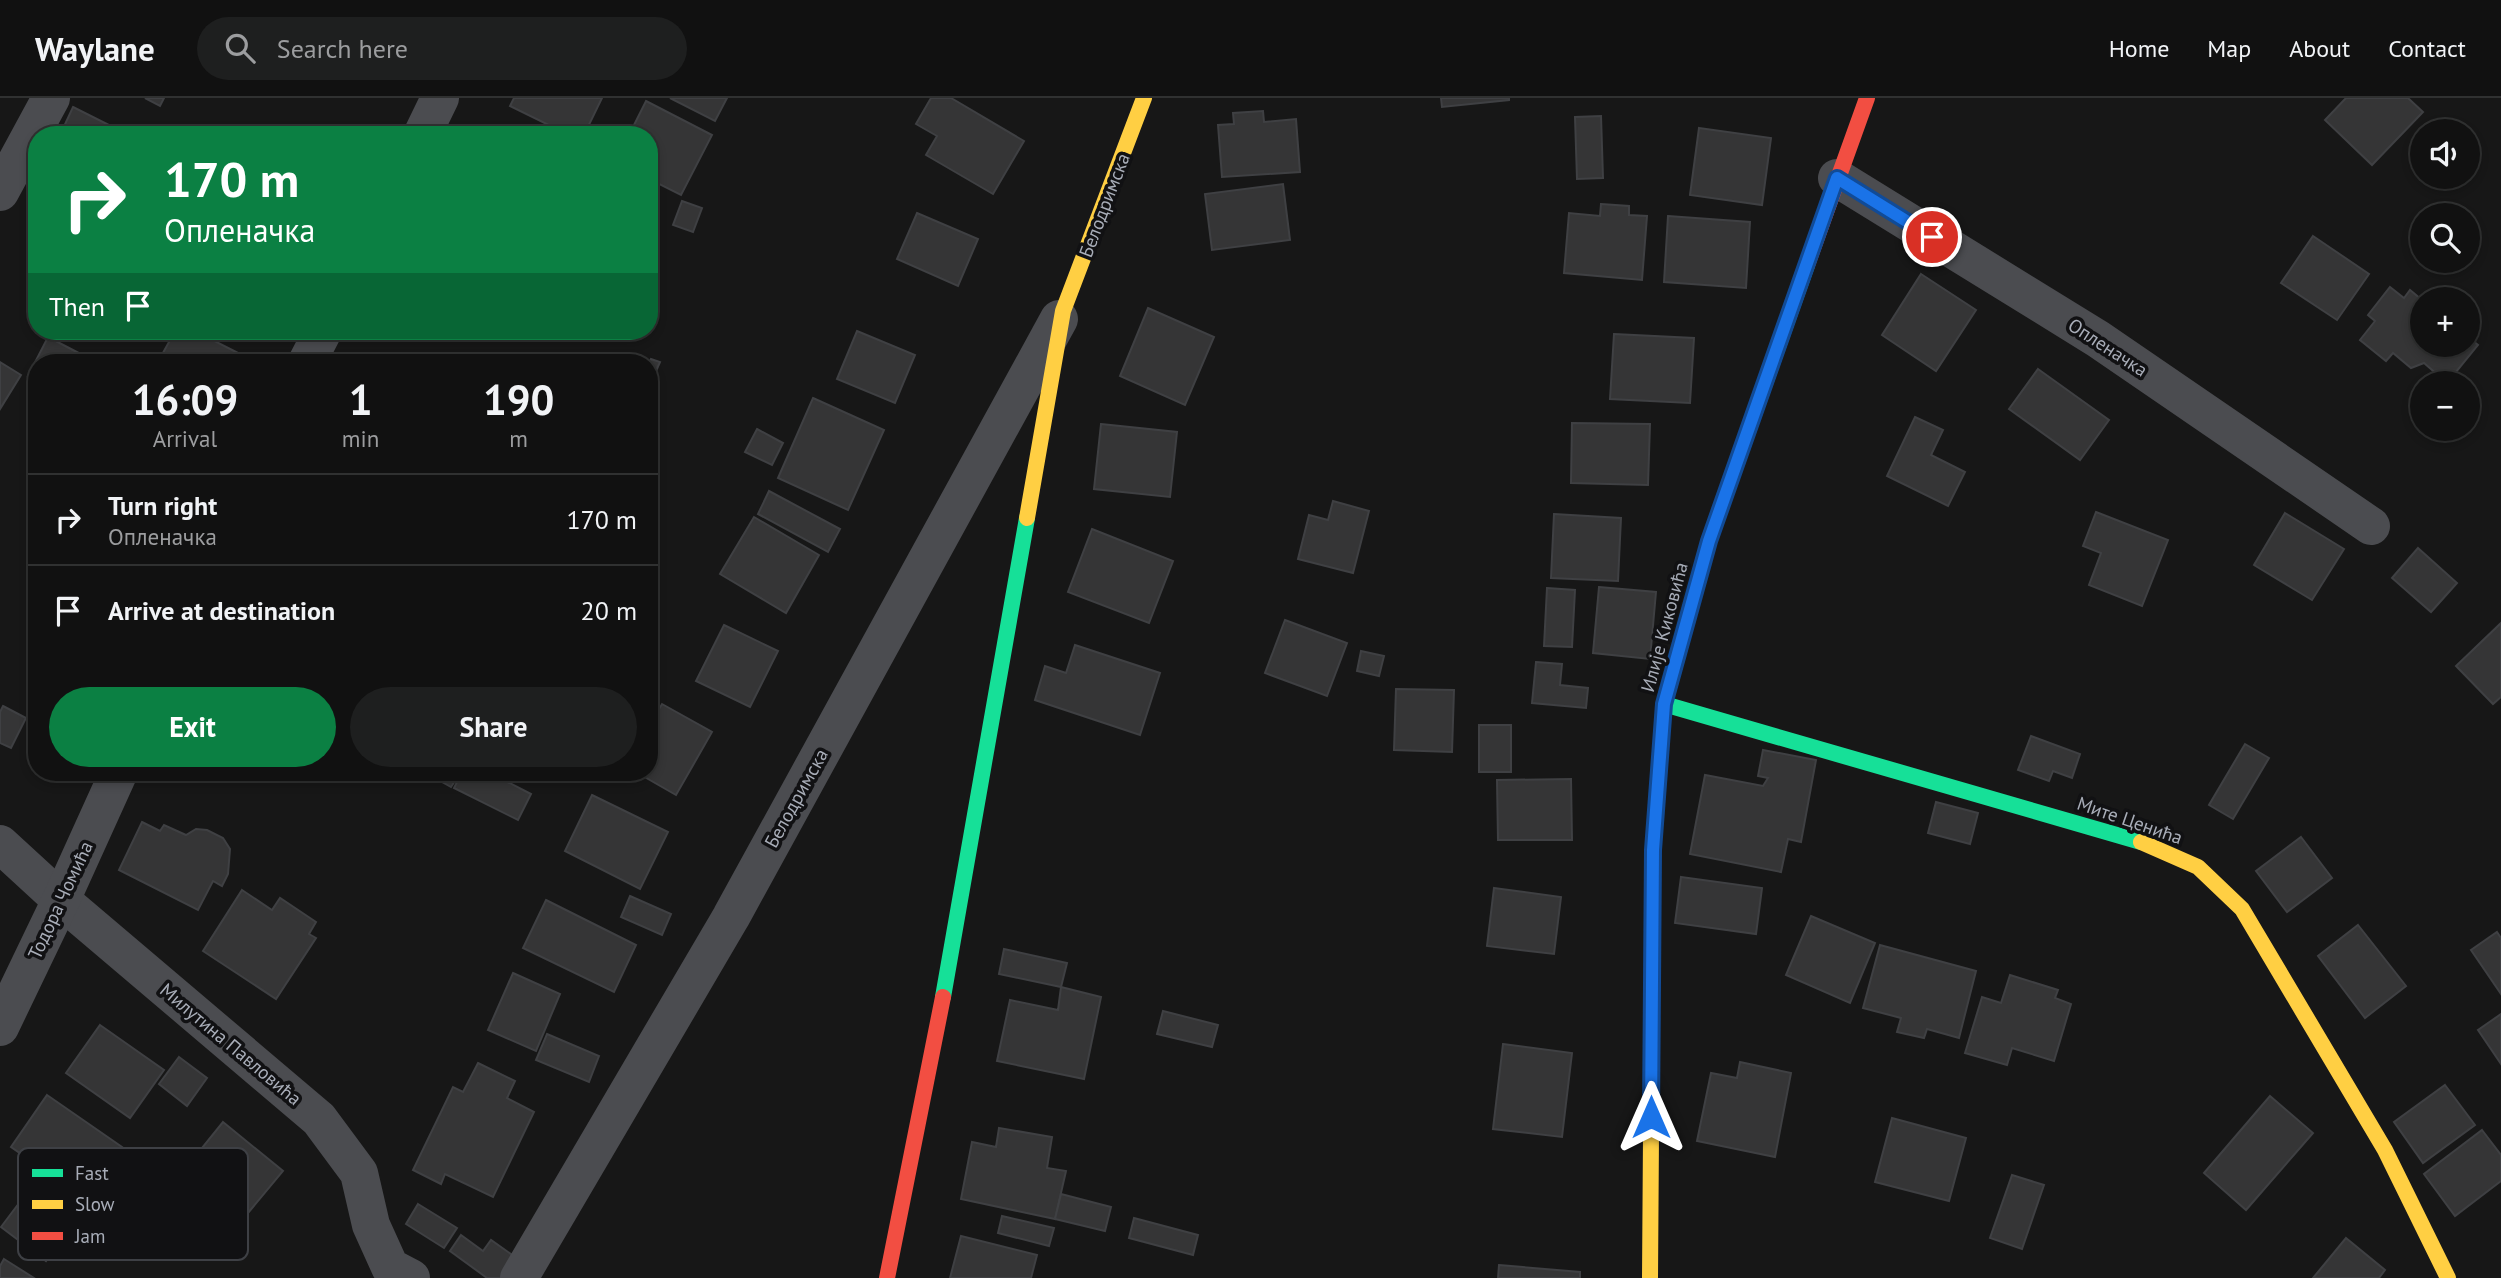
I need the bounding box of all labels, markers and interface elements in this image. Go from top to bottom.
search box [197,17,687,80]
text: Waylane [35,27,155,70]
icon: search [221,29,259,67]
text: Search here [277,32,408,65]
text: Home [2109,33,2169,64]
text: Map [2207,33,2251,64]
text: About [2289,33,2350,64]
text: Contact [2388,33,2466,64]
map controls [2410,119,2480,441]
button: sound [2410,119,2480,189]
text: 170 m [164,147,299,211]
street label: Белодримска [1073,150,1135,260]
icon: right [49,154,140,245]
button: search [2410,203,2480,273]
pin [1902,207,1962,267]
text: Опленачка [164,209,315,251]
icon: arrive [1913,218,1951,256]
icon: arrive [119,287,157,325]
button: + [2410,287,2480,357]
text: Then [49,290,105,323]
street label: Опленачка [2064,312,2152,382]
button: − [2410,371,2480,441]
text: 16:09 [132,372,238,427]
text: 1 [349,372,372,427]
text: 190 [483,372,554,427]
text: Arrival [153,424,217,453]
text: min [342,424,379,453]
text: m [509,424,528,453]
text: Turn right [108,489,217,522]
icon: right [49,501,87,539]
text: 170 m [566,503,637,536]
text: Опленачка [108,522,217,551]
street label: Илије Киковића [1635,559,1693,695]
icon: arrive [49,592,87,630]
text: Arrive at destination [108,594,335,627]
text: 20 m [581,594,637,627]
button: Exit [49,687,336,767]
button: Share [350,687,637,767]
street label: Белодримска [759,744,833,852]
street label: Мите Ценића [2074,791,2186,849]
street label: Тодора Чомића [22,837,98,963]
street label: Милутина Павловића [155,978,307,1110]
position arrow [1614,1080,1688,1154]
legend [18,1148,248,1260]
text: Fast [75,1161,109,1185]
text: Slow [75,1192,115,1216]
text: Jam [74,1224,105,1248]

